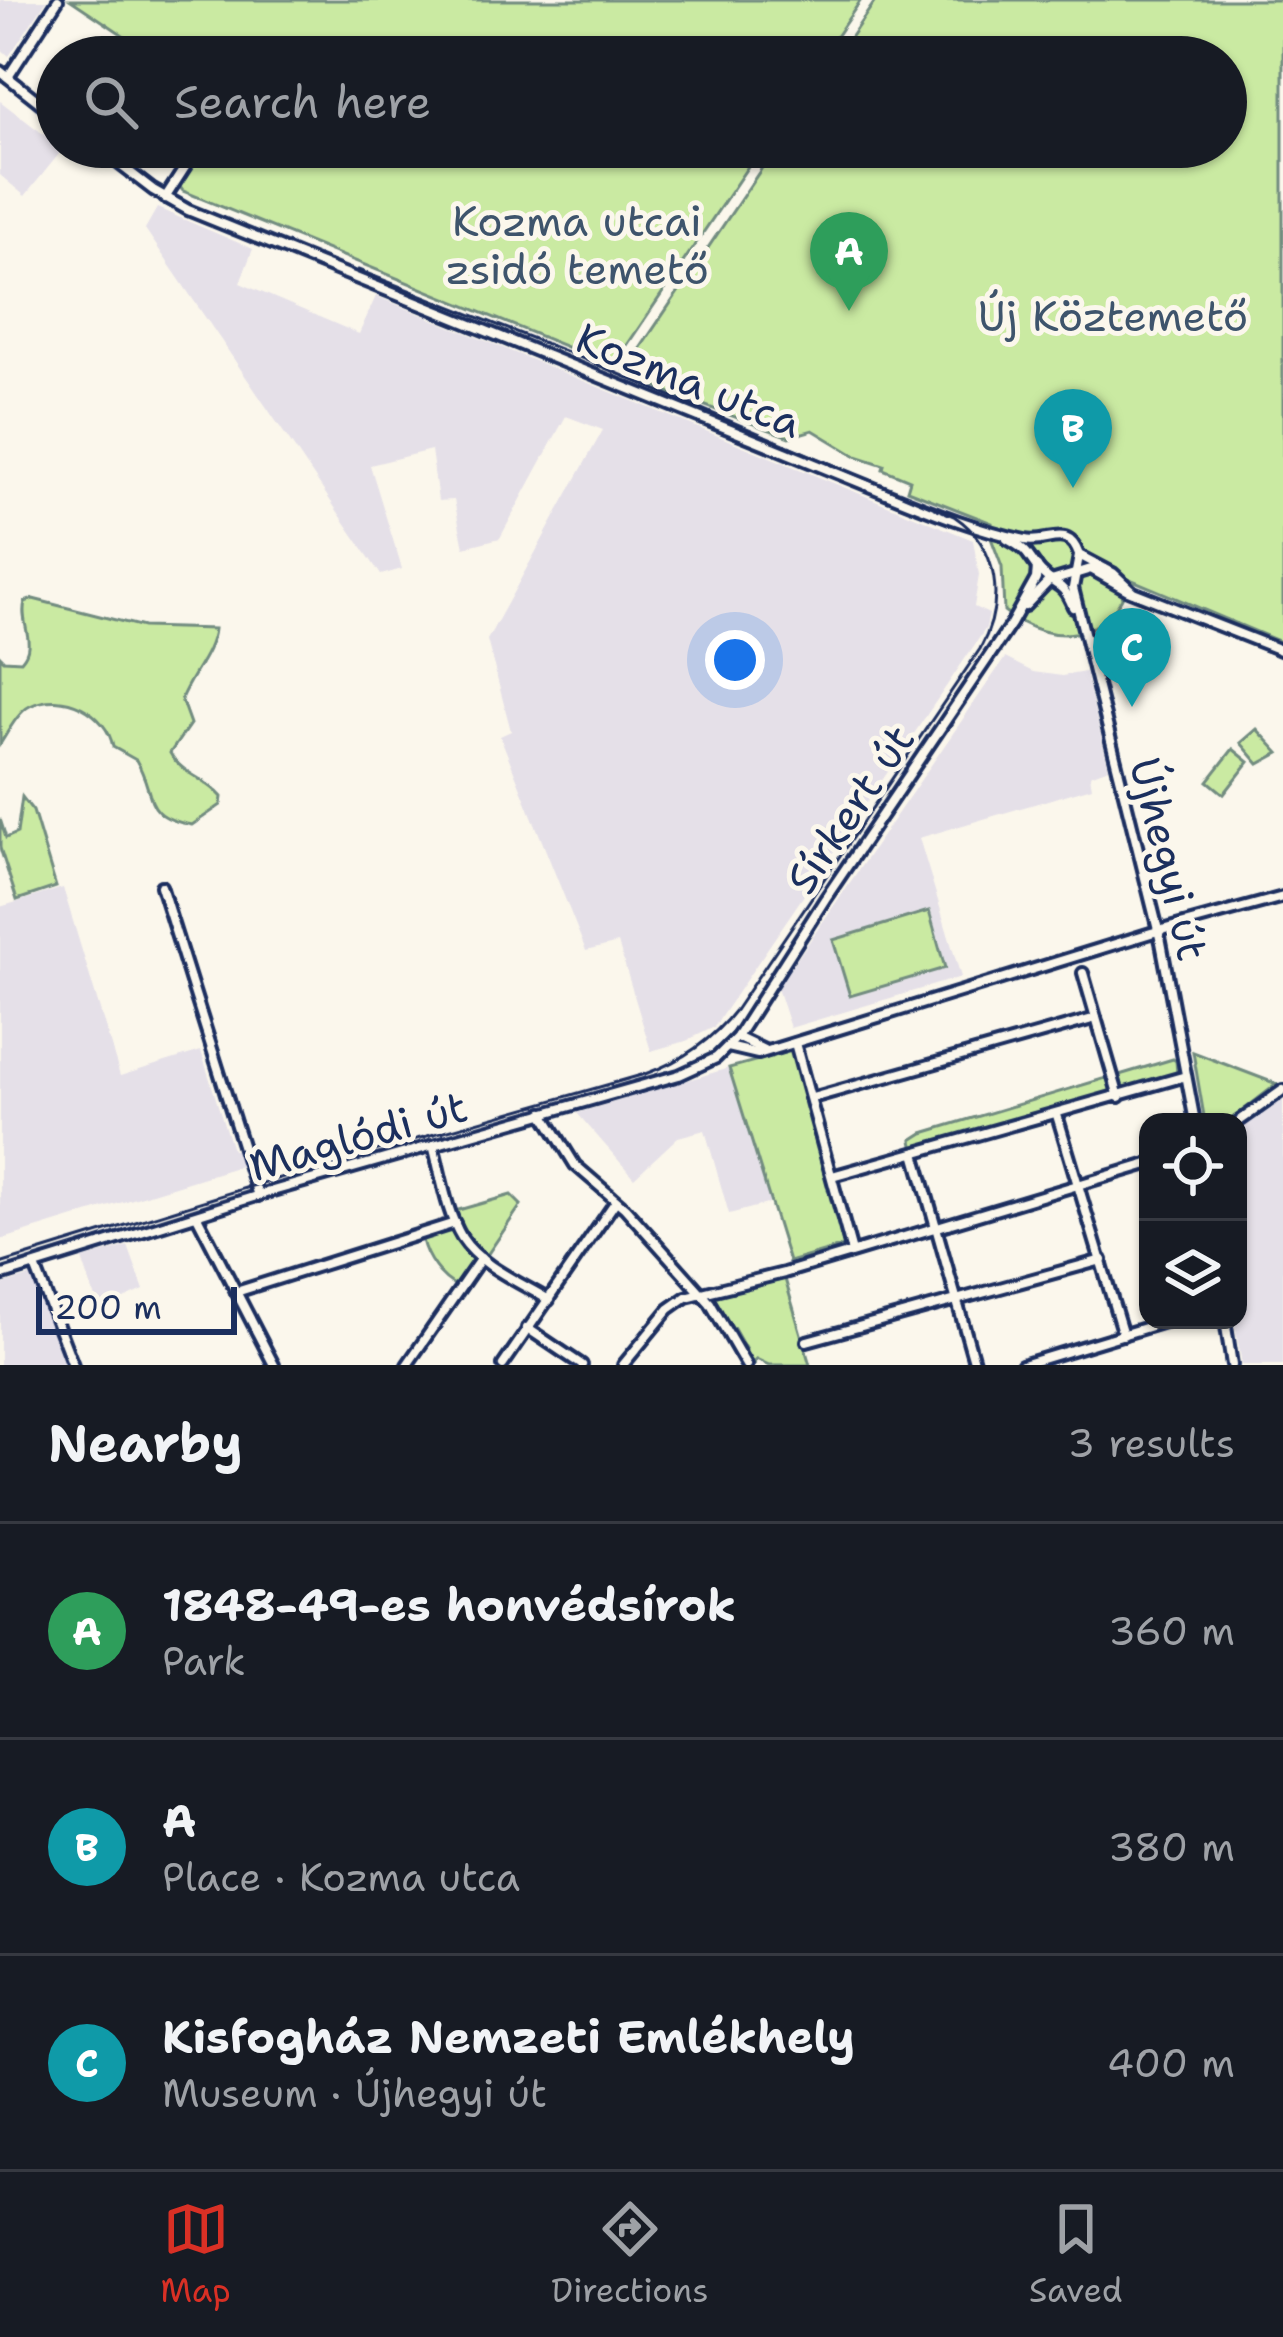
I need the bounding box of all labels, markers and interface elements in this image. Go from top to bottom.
search box [36,36,1247,168]
icon: search [78,69,144,135]
text: Search here [174,72,431,132]
park label: Kozma utcai zsidó temető [445,193,709,297]
pin: A [810,212,888,311]
park label: Új Köztemető [978,288,1248,344]
street label: Kozma utca [568,309,810,451]
pin: B [1034,389,1112,488]
pin: C [1093,608,1171,707]
your location [705,630,765,690]
street label: Sírkert út [773,714,927,904]
street label: Újhegyi út [1117,752,1221,966]
street label: Maglódi út [243,1078,473,1194]
map controls [1139,1113,1247,1329]
button: locate [1139,1113,1247,1221]
button: layers [1139,1221,1247,1329]
scale bar [36,1281,237,1334]
text: 200 m [54,1285,162,1330]
text: Nearby [48,1409,243,1477]
text: 3 results [1068,1417,1235,1469]
text: 1848-49-es honvédsírok [162,1575,736,1635]
text: A [72,1605,102,1657]
text: 360 m [1108,1605,1235,1657]
text: Park [162,1635,246,1687]
text: A [162,1791,197,1851]
text: B [75,1821,99,1873]
text: 380 m [1108,1821,1235,1873]
text: Place · Kozma utca [162,1851,520,1903]
text: Kisfogház Nemzeti Emlékhely [162,2007,855,2067]
text: C [75,2037,99,2089]
text: 400 m [1107,2037,1235,2089]
text: Museum · Újhegyi út [162,2067,547,2119]
tab: Map [160,2196,231,2313]
tab: Directions [551,2196,709,2313]
tab: Saved [1029,2196,1123,2313]

